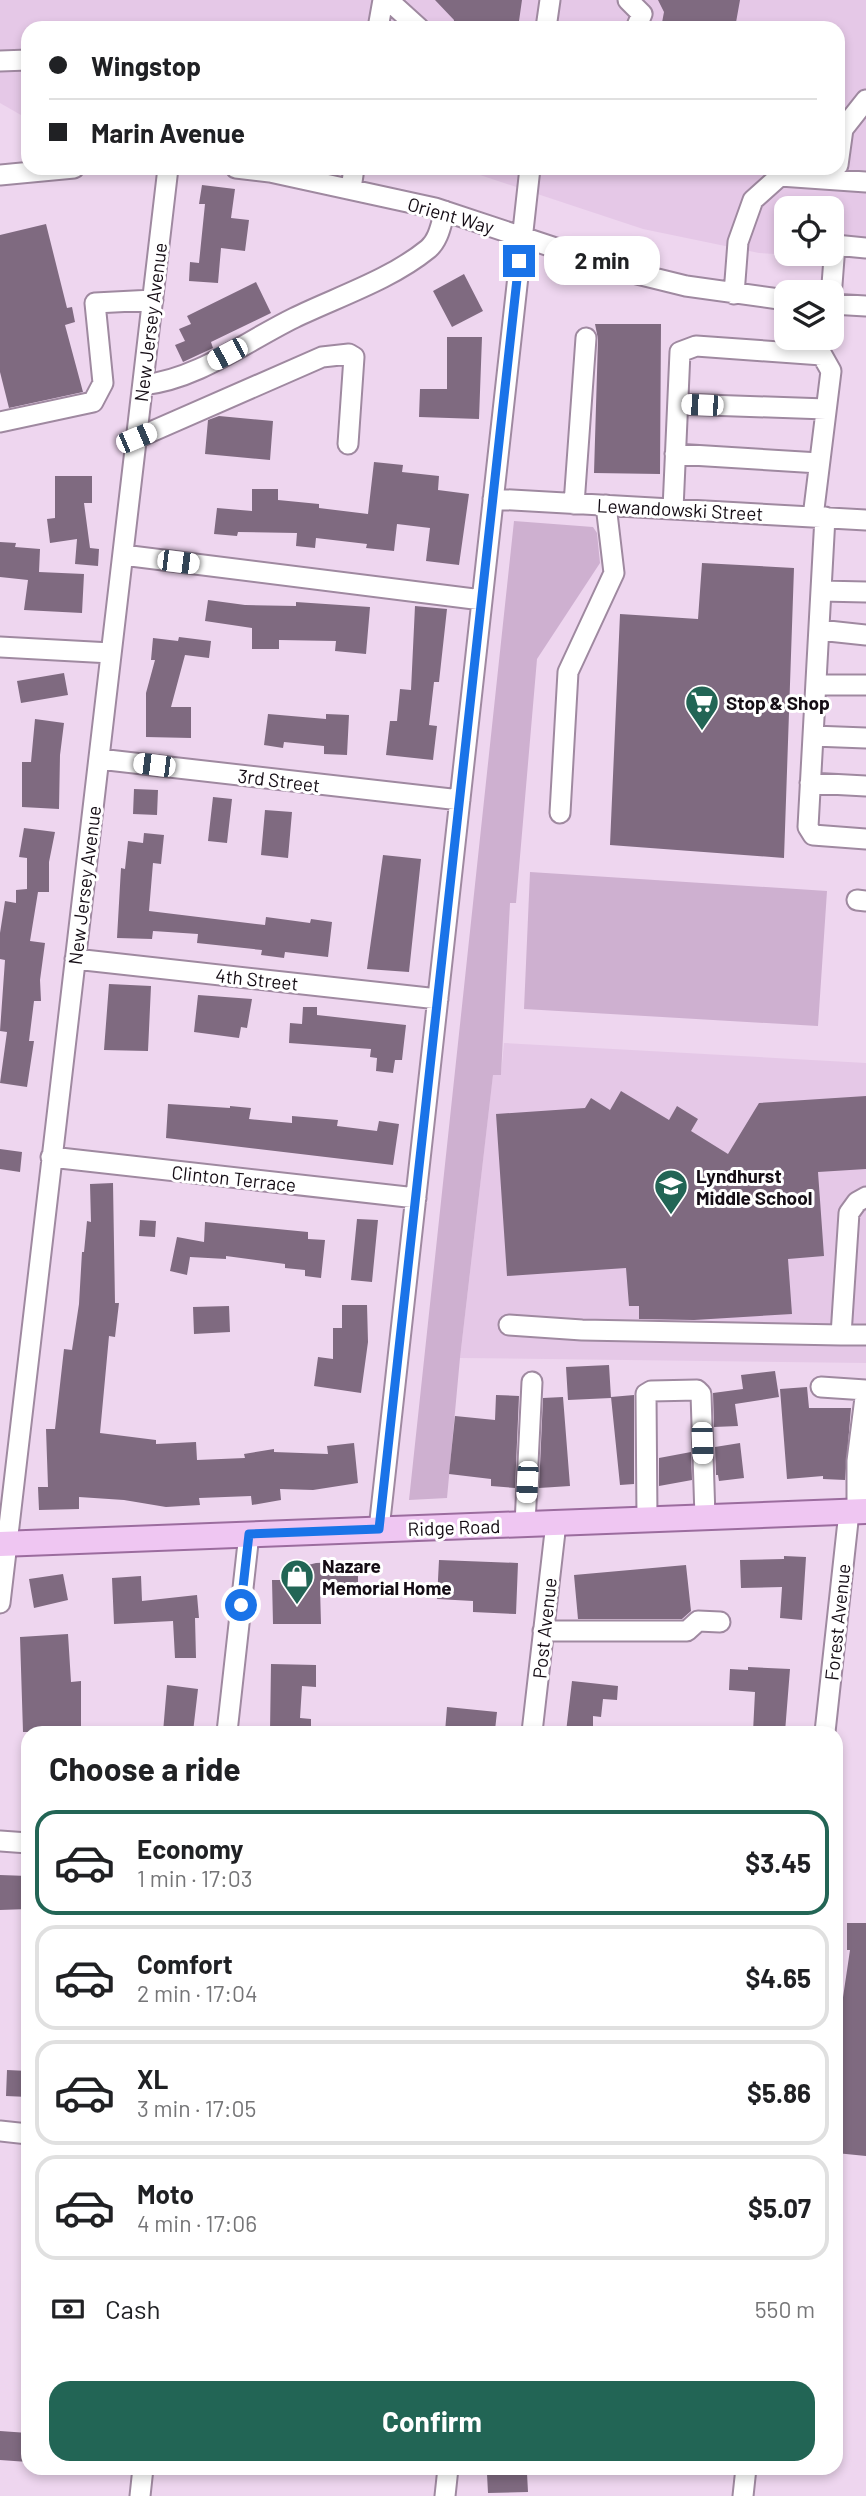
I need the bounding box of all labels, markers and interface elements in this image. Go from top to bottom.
text: Wingstop [91,50,201,81]
text: Marin Avenue [91,117,245,148]
street label: Orient Way [405,192,497,238]
map controls [774,196,844,350]
button: locate [774,196,844,266]
callout: 2 min [544,236,659,286]
street label: New Jersey Avenue [129,241,171,403]
route end [503,245,535,277]
text: 2 min [574,246,630,274]
button: layers [774,280,844,350]
car [204,335,251,373]
car [681,394,724,416]
car [113,420,160,456]
street label: Lewandowski Street [596,493,764,525]
car [156,549,201,575]
supermarket icon: Stop & Shop [683,683,721,732]
place label: Stop & Shop [726,691,830,714]
car [132,752,177,778]
street label: 3rd Street [237,764,321,796]
street label: New Jersey Avenue [63,804,105,966]
street label: 4th Street [214,963,300,995]
street label: Clinton Terrace [171,1160,297,1196]
place label: Lyndhurst Middle School [696,1164,812,1209]
school or university icon: Lyndhurst Middle School [652,1167,690,1216]
car [691,1422,714,1464]
car [516,1460,539,1504]
street label: Ridge Road [407,1514,501,1540]
place label: Nazare Memorial Home [322,1554,452,1599]
shop icon: Nazare Memorial Home [278,1557,316,1606]
street label: Forest Avenue [819,1562,855,1682]
street label: Post Avenue [527,1576,561,1680]
route start [225,1589,257,1621]
text: Choose a ride [49,1749,241,1787]
icon: car [53,1831,116,1894]
text: Economy [137,1833,243,1864]
text: $3.45 [745,1847,811,1878]
text: 1 min · 17:03 [137,1864,253,1892]
icon: car [53,1946,116,2009]
text: Comfort [137,1948,233,1979]
text: $4.65 [745,1962,811,1993]
text: 2 min · 17:04 [137,1979,258,2007]
icon: car [53,2061,116,2124]
text: XL [137,2063,168,2094]
text: $5.86 [747,2077,811,2108]
text: 3 min · 17:05 [137,2094,256,2122]
icon: car [53,2176,116,2239]
text: Moto [137,2178,194,2209]
text: $5.07 [748,2192,811,2223]
text: 4 min · 17:06 [137,2209,257,2237]
icon: cash [49,2290,87,2328]
text: Cash [105,2293,160,2324]
text: 550 m [755,2295,815,2323]
button: Confirm [49,2381,815,2461]

